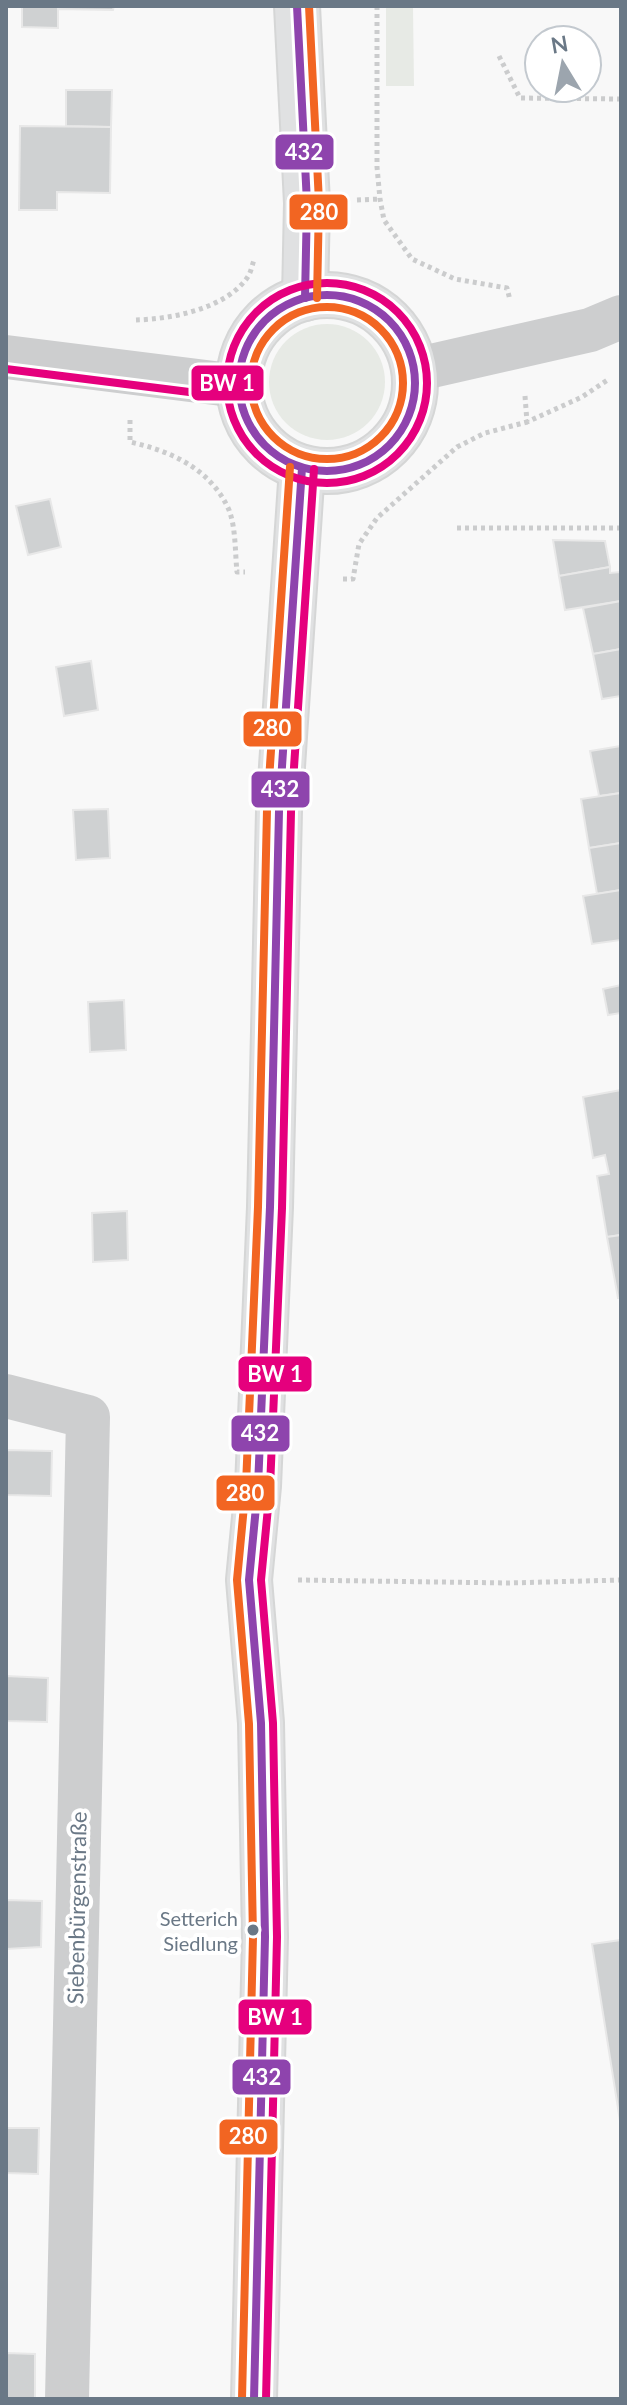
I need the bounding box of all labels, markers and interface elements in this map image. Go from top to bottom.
north arrow [523,24,603,104]
text: N [549,29,570,59]
line badge: 432 [274,133,335,171]
text: 432 [285,138,323,165]
line badge: 280 [288,193,349,231]
text: 280 [300,198,338,225]
line badge: BW 1 [190,364,265,402]
text: BW 1 [199,369,255,396]
line badge: 280 [242,710,303,748]
text: 280 [253,714,291,741]
line badge: 432 [250,770,311,809]
text: 432 [261,775,299,802]
line badge: BW 1 [237,1355,313,1393]
text: BW 1 [247,1360,303,1387]
line badge: 432 [230,1414,291,1453]
text: 432 [241,1419,279,1446]
line badge: 280 [215,1474,276,1512]
text: 280 [226,1479,264,1506]
street label: Siebenbürgenstraße [61,1811,92,2005]
place label: Setterich Siedlung [160,1906,238,1955]
marker: Setterich Siedlung [245,1922,261,1938]
line badge: BW 1 [237,1998,313,2036]
text: BW 1 [247,2003,303,2030]
line badge: 432 [231,2058,292,2096]
text: 432 [243,2063,281,2090]
line badge: 280 [218,2118,279,2156]
text: 280 [229,2122,267,2149]

